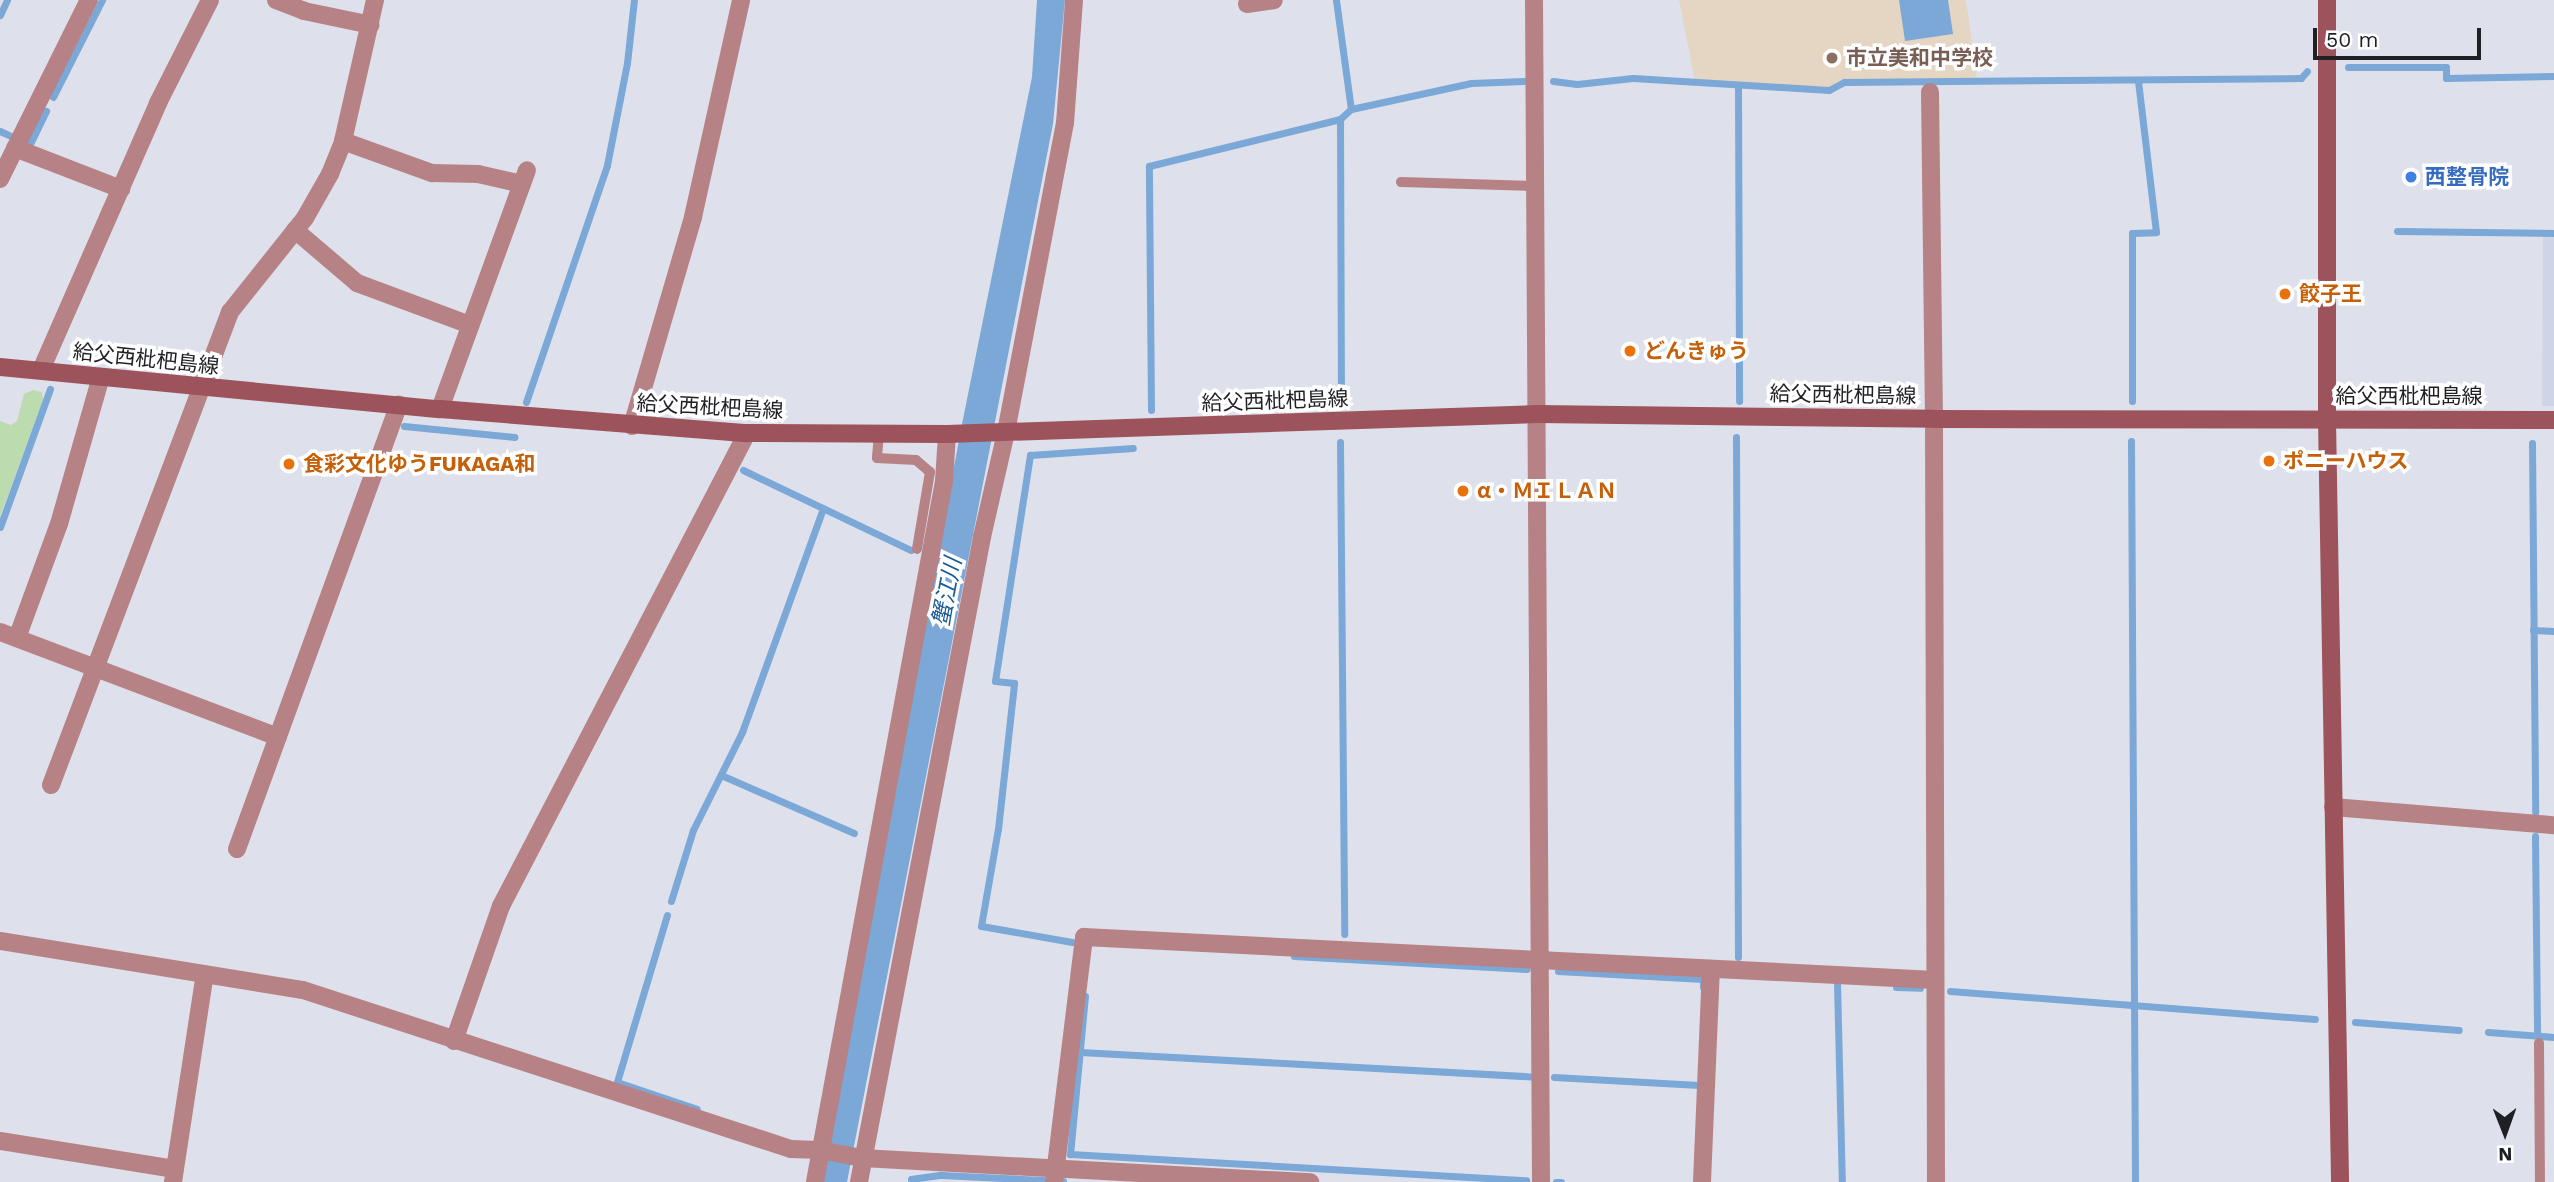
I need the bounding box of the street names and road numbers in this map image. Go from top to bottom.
street label: 給父西枇杷島線 [72,339,220,379]
street label: 給父西枇杷島線 [1769,381,1917,409]
street label: 給父西枇杷島線 [2336,383,2482,409]
street label: 給父西枇杷島線 [1201,386,1349,416]
street label: 給父西枇杷島線 [636,391,784,423]

